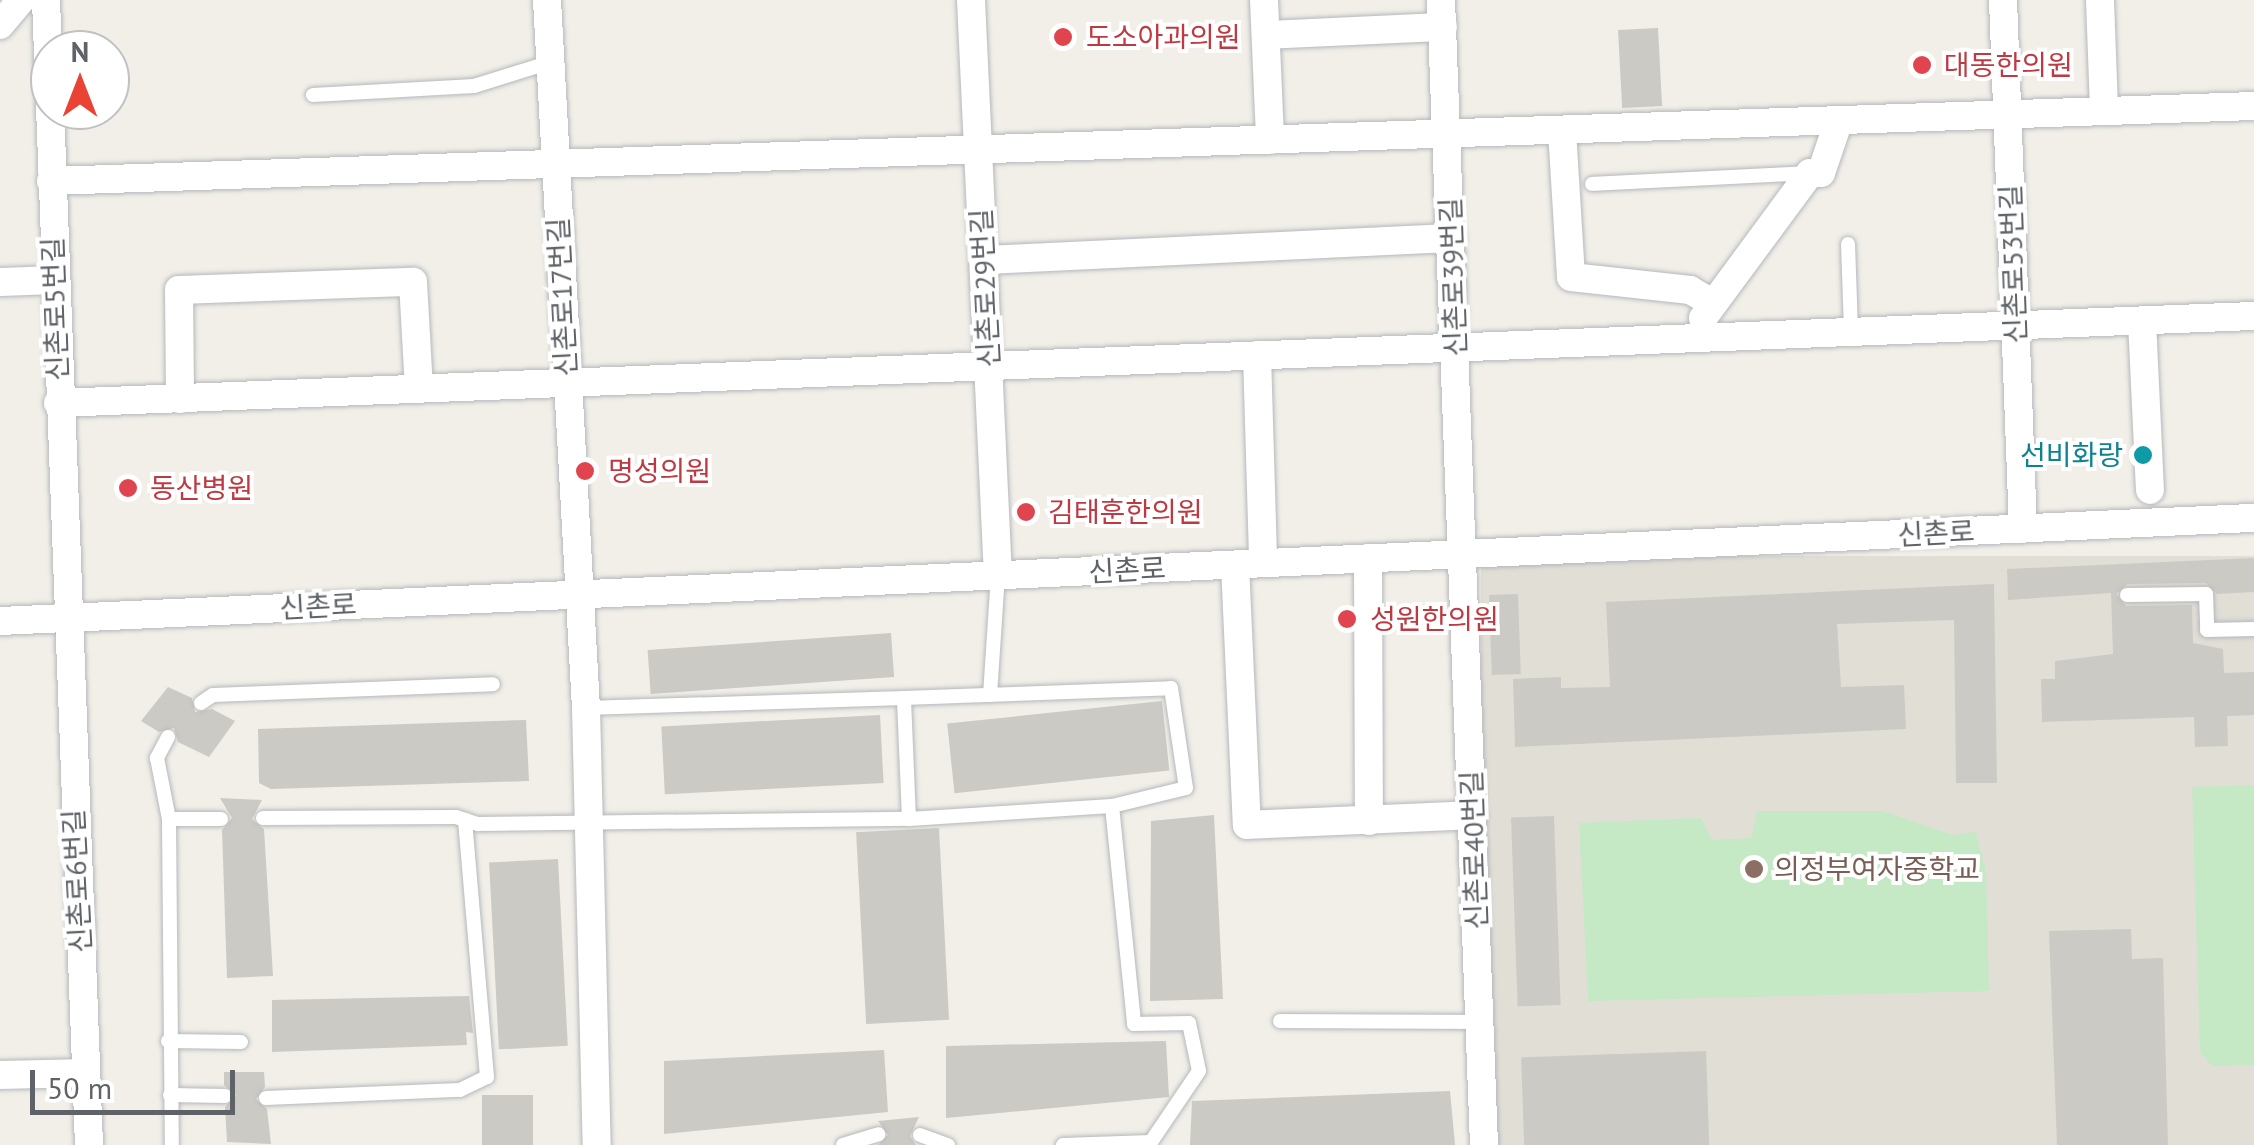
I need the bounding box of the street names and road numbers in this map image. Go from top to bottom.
street label: 신촌로53번길 [1993,184,2033,344]
street label: 신촌로39번길 [1433,197,1473,357]
street label: 신촌로29번길 [964,208,1006,368]
street label: 신촌로17번길 [541,217,583,377]
street label: 신촌로5번길 [36,236,74,382]
street label: 신촌로 [1897,514,1975,552]
street label: 신촌로 [1088,551,1166,589]
street label: 신촌로 [279,587,357,625]
street label: 신촌로40번길 [1454,770,1494,930]
street label: 신촌로6번길 [56,808,98,954]

